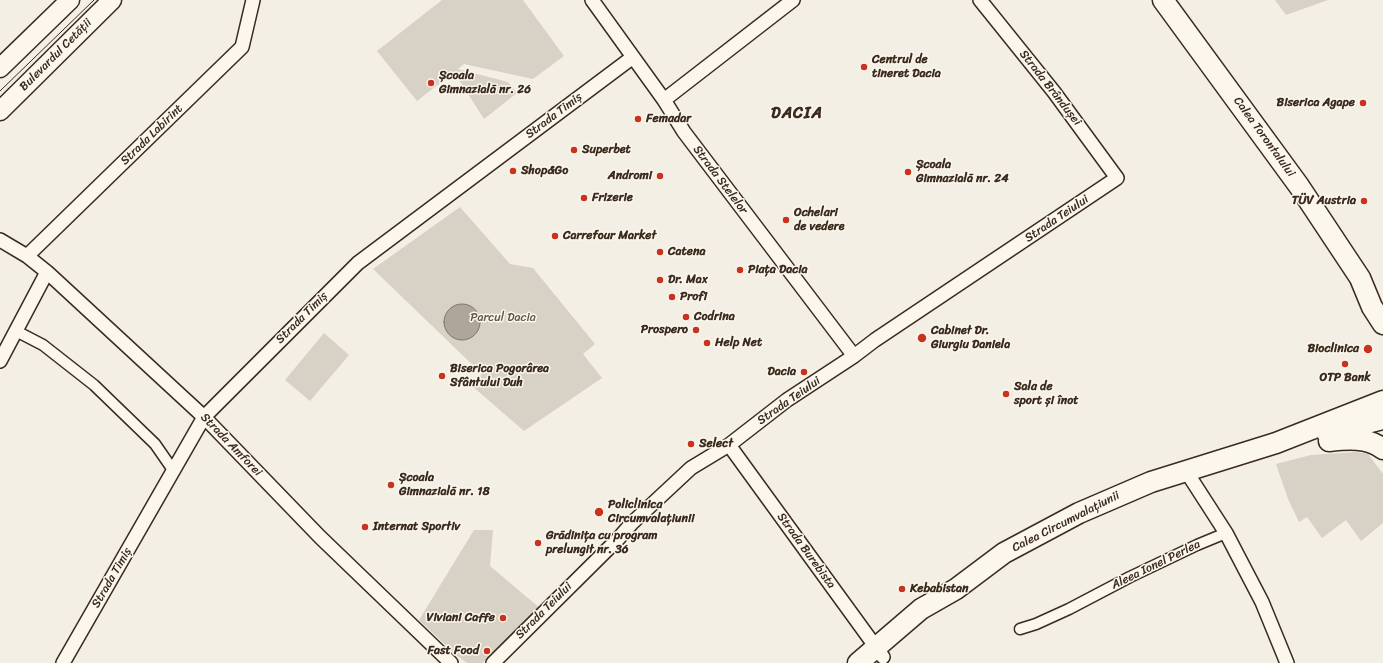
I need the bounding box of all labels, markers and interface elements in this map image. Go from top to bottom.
street label: Bulevardul Cetății [17,16,95,94]
street label: Strada Brândușei [1016,47,1084,129]
place label: Centrul de tineret Dacia [872,53,941,81]
marker: Centrul de tineret Dacia [859,62,869,72]
place label: Școala Gimnazială nr. 26 [439,69,531,97]
marker: Școala Gimnazială nr. 26 [426,78,436,88]
street label: Strada Timiș [523,90,585,142]
street label: Calea Torontalului [1230,94,1298,180]
place label: Biserica Agape [1277,96,1355,110]
marker: Biserica Agape [1358,98,1368,108]
street label: Strada Labirint [118,102,186,168]
district label: DACIA [772,104,822,124]
place label: Femadar [646,112,691,126]
marker: Femadar [633,114,643,124]
place label: Superbet [582,143,631,157]
street label: Strada Stelelor [690,143,750,217]
marker: Superbet [569,145,579,155]
place label: Școala Gimnazială nr. 24 [916,158,1009,186]
place label: Shop&Go [521,164,568,178]
marker: Shop&Go [508,166,518,176]
marker: Școala Gimnazială nr. 24 [903,167,913,177]
place label: Andromi [608,169,652,183]
marker: Andromi [655,171,665,181]
place label: Frizerie [592,191,633,205]
street label: Strada Teiului [1022,192,1092,246]
marker: Frizerie [579,193,589,203]
place label: TÜV Austria [1292,194,1356,208]
marker: TÜV Austria [1359,196,1369,206]
place label: Ochelari de vedere [794,206,845,234]
marker: Ochelari de vedere [781,215,791,225]
place label: Carrefour Market [563,229,656,243]
marker: Carrefour Market [550,231,560,241]
place label: Catena [668,245,705,259]
marker: Catena [655,247,665,257]
place label: Piața Dacia [748,263,808,277]
marker: Piața Dacia [735,265,745,275]
place label: Dr. Max [668,273,708,287]
marker: Dr. Max [655,275,665,285]
street label: Strada Timiș [273,289,331,347]
place label: Profi [680,290,707,304]
marker: Profi [667,292,677,302]
place label: Codrina [694,310,735,324]
park label: Parcul Dacia [470,311,536,325]
marker: Codrina [681,312,691,322]
place label: Prospero [641,323,688,337]
place label: Cabinet Dr. Giurgiu Daniela [931,324,1010,352]
marker: Prospero [691,325,701,335]
marker: Cabinet Dr. Giurgiu Daniela [916,332,928,344]
place label: Help Net [715,336,762,350]
marker: Help Net [702,338,712,348]
place label: Bioclinica [1307,342,1359,356]
marker: Bioclinica [1362,343,1374,355]
marker: OTP Bank [1340,359,1350,369]
place label: Biserica Pogorârea Sfântului Duh [450,362,549,390]
place label: Dacia [767,365,796,379]
marker: Dacia [799,367,809,377]
marker: Biserica Pogorârea Sfântului Duh [437,371,447,381]
place label: OTP Bank [1319,371,1371,385]
street label: Strada Teiului [755,374,823,428]
place label: Sala de sport și înot [1014,380,1079,408]
marker: Sala de sport și înot [1001,389,1011,399]
street label: Strada Amforei [197,411,265,479]
place label: Select [699,437,733,451]
marker: Select [686,439,696,449]
place label: Școala Gimnazială nr. 18 [399,471,490,499]
marker: Școala Gimnazială nr. 18 [386,480,396,490]
street label: Calea Circumvalațiunii [1010,489,1122,555]
place label: Policlinica Circumvalațiunii [608,498,695,526]
marker: Policlinica Circumvalațiunii [593,506,605,518]
street label: Strada Burebista [774,510,838,592]
place label: Internat Sportiv [373,520,460,534]
marker: Internat Sportiv [360,522,370,532]
place label: Grădinița cu program prelungit nr. 36 [546,529,657,557]
street label: Aleea Ionel Perlea [1109,537,1203,593]
marker: Grădinița cu program prelungit nr. 36 [533,538,543,548]
street label: Strada Timiș [89,545,135,611]
street label: Strada Teiului [513,580,575,642]
place label: Kebabistan [910,582,968,596]
marker: Kebabistan [897,584,907,594]
place label: Viviani Caffe [426,611,495,625]
marker: Viviani Caffe [498,613,508,623]
place label: Fast Food [427,644,479,658]
marker: Fast Food [482,646,492,656]

